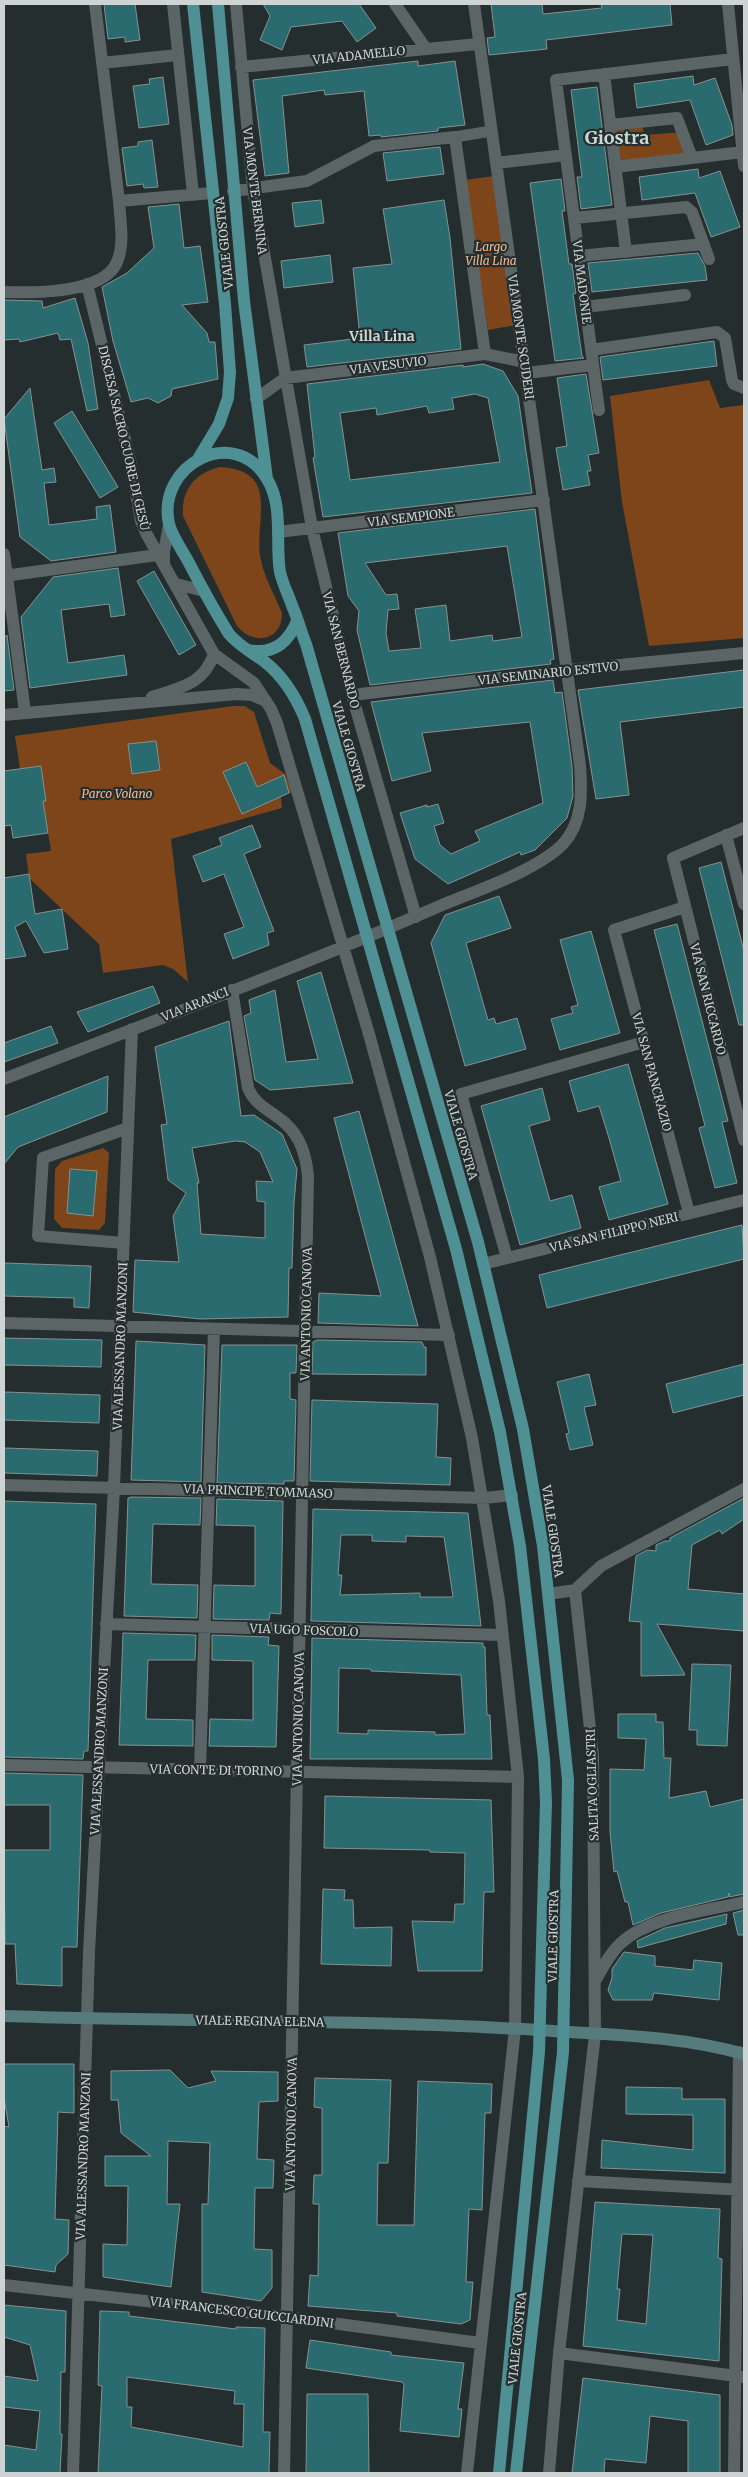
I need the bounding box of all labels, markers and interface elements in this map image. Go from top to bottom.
street label: VIA ADAMELLO [311,43,406,67]
street label: VIA MONTE BERNINA [240,126,270,256]
district label: Giostra [585,126,649,149]
street label: VIALE GIOSTRA [212,196,236,291]
street label: VIA MADONIE [569,238,595,325]
park label: Largo Villa Lina [465,239,517,268]
street label: VIA MONTE SCUDERI [505,273,537,400]
district label: Villa Lina [348,327,415,345]
street label: DISCESA SACRO CUORE DI GESÙ [95,344,153,532]
street label: VIA VESUVIO [348,353,428,377]
street label: VIA SEMPIONE [366,504,456,530]
street label: VIA SAN BERNARDO [319,589,363,710]
street label: VIA SEMINARIO ESTIVO [476,658,619,688]
street label: VIALE GIOSTRA [329,698,369,793]
park label: Parco Volano [82,786,153,801]
street label: VIA SAN RICCARDO [687,941,729,1057]
street label: VIA ARANCI [158,984,231,1025]
street label: VIA SAN PANCRAZIO [629,1010,675,1133]
street label: VIALE GIOSTRA [441,1087,481,1182]
street label: VIA SAN FILIPPO NERI [547,1209,680,1255]
street label: VIA ANTONIO CANOVA [297,1247,315,1382]
street label: VIA ALESSANDRO MANZONI [110,1262,130,1431]
street label: VIA PRINCIPE TOMMASO [182,1481,333,1501]
street label: VIALE GIOSTRA [539,1483,567,1579]
street label: VIA UGO FOSCOLO [248,1621,359,1639]
street label: VIA ANTONIO CANOVA [289,1652,307,1787]
street label: VIA ALESSANDRO MANZONI [87,1667,111,1836]
street label: SALITA OGLIASTRI [583,1729,601,1841]
street label: VIA CONTE DI TORINO [149,1761,283,1779]
street label: VIALE GIOSTRA [545,1889,561,1984]
street label: VIALE REGINA ELENA [195,2012,325,2030]
street label: VIA ANTONIO CANOVA [282,2057,300,2192]
street label: VIA ALESSANDRO MANZONI [73,2072,93,2241]
street label: VIALE GIOSTRA [505,2291,529,2386]
street label: VIA FRANCESCO GUICCIARDINI [148,2293,335,2331]

